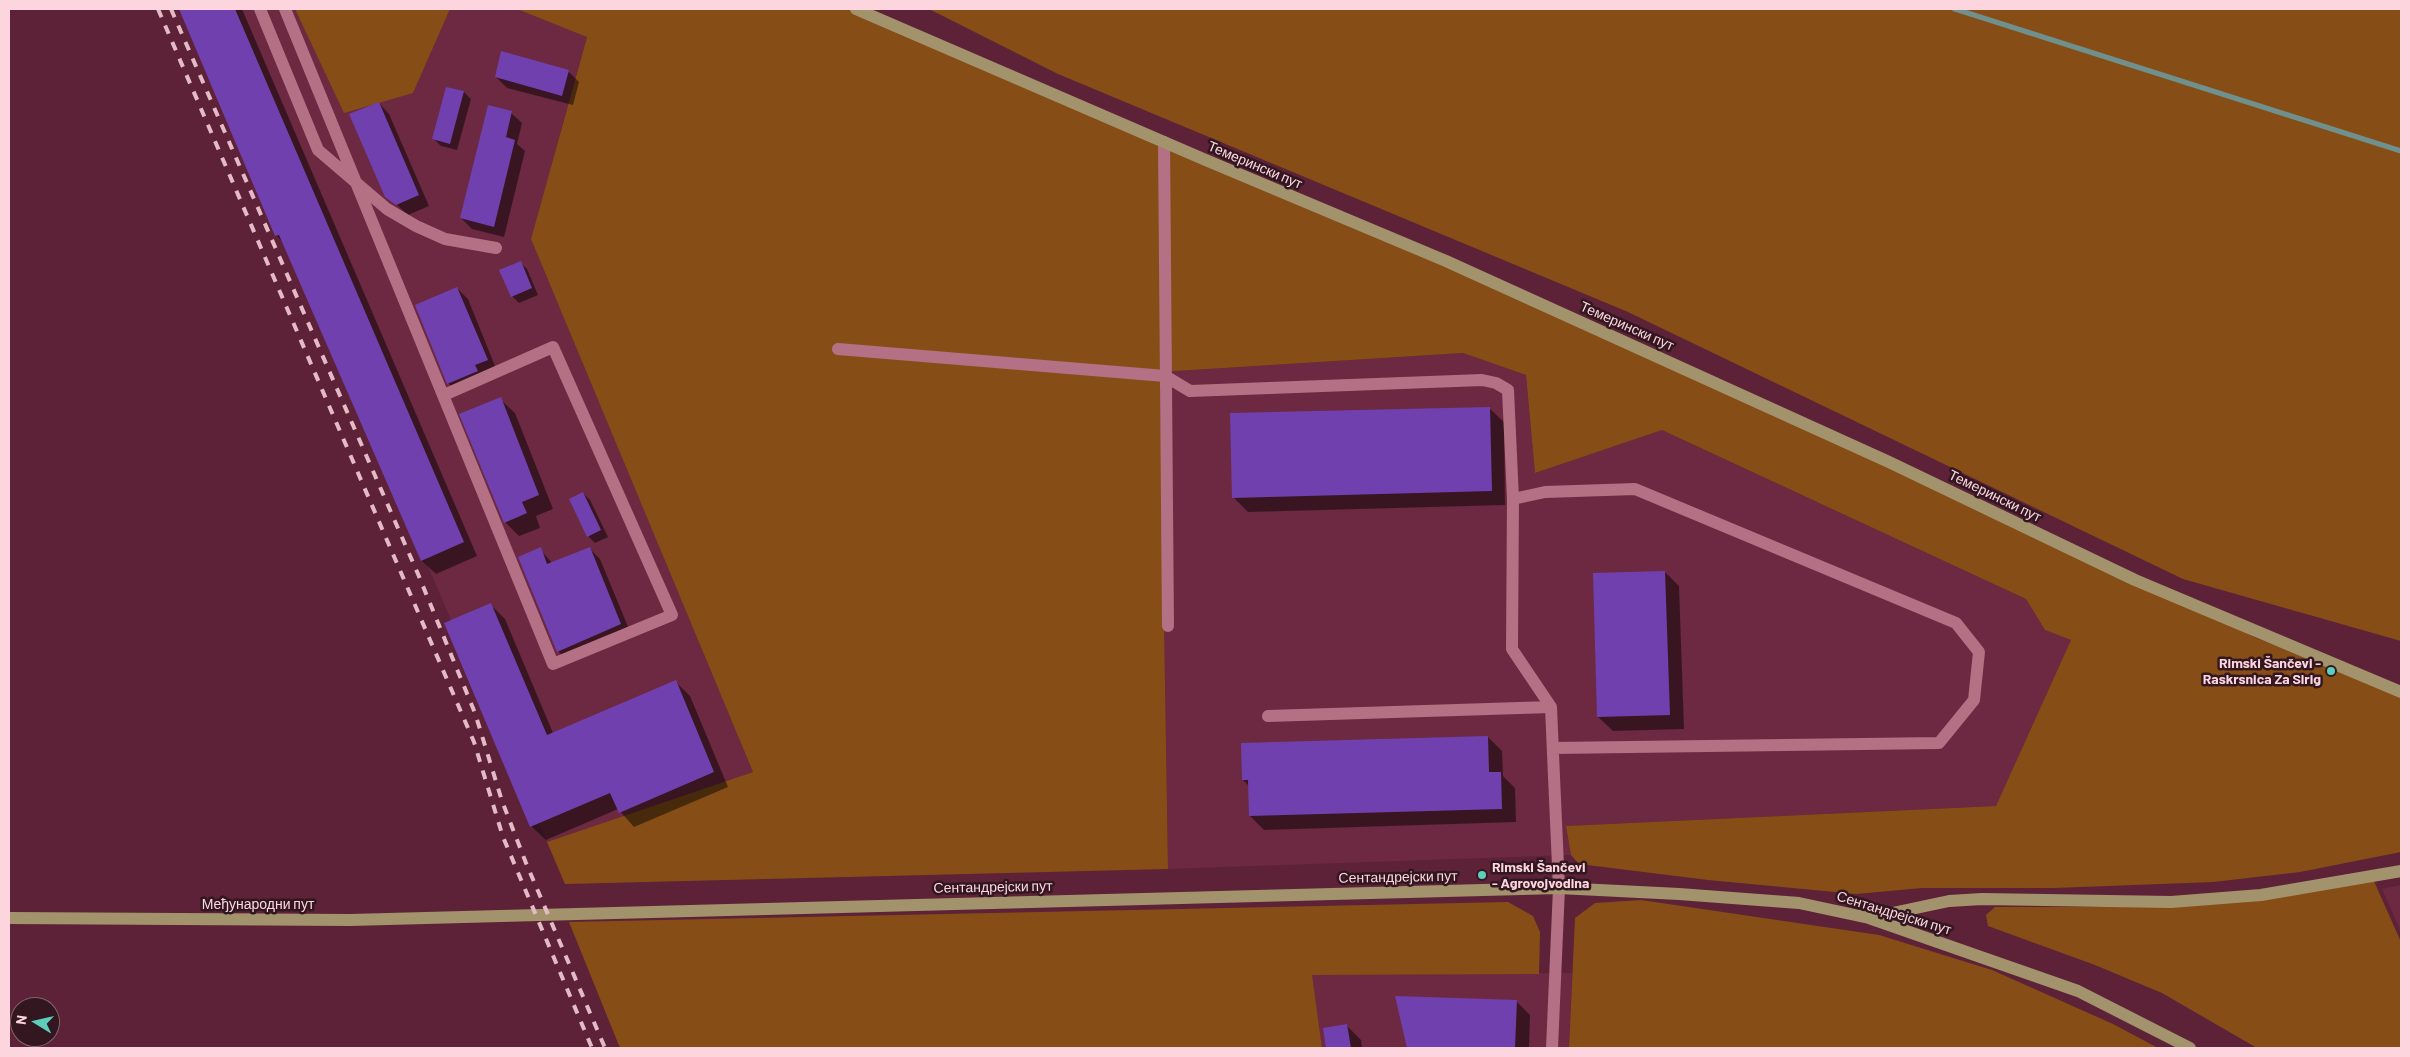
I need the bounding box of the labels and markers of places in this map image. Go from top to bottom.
place label: Rimski Šančevi - Raskrsnica Za Sirig [2203,655,2321,688]
marker: Rimski Šančevi - Raskrsnica Za Sirig [2325,665,2337,677]
place label: Rimski Šančevi - Agrovojvodina [1492,859,1589,892]
marker: Rimski Šančevi - Agrovojvodina [1476,869,1488,881]

